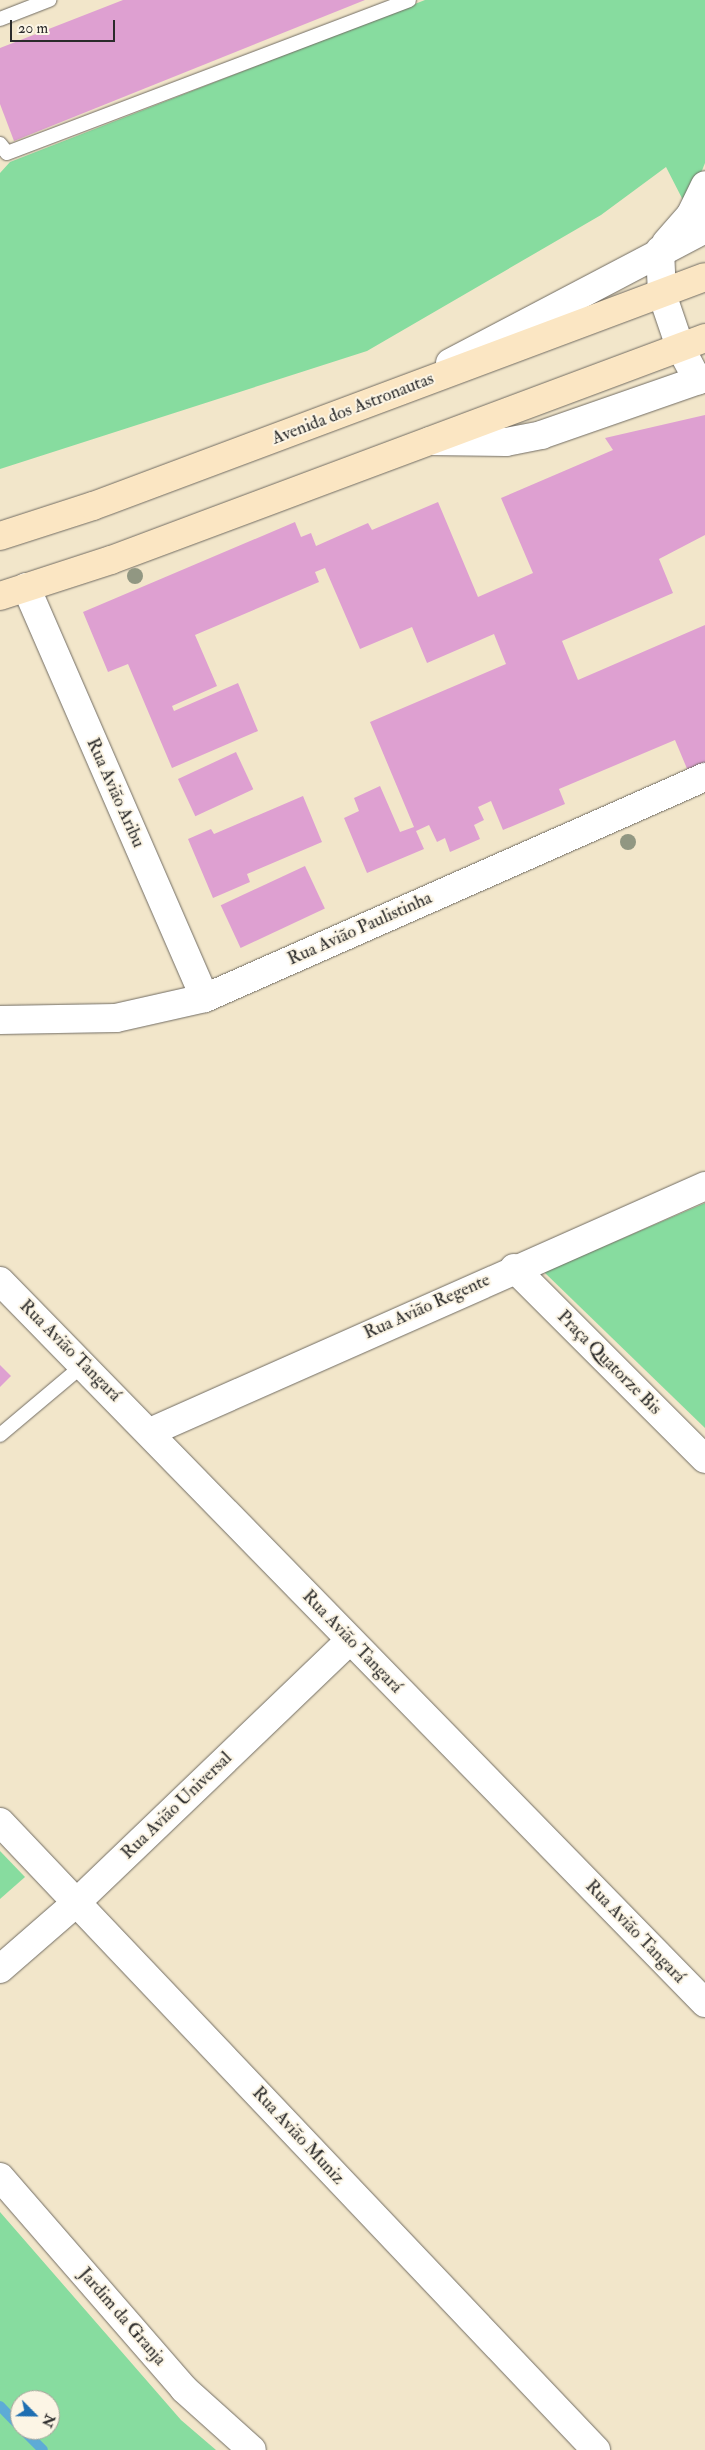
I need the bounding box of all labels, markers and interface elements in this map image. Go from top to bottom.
scale bar [12,10,118,42]
text: 20 m [18,19,48,38]
street label: Avenida dos Astronautas [269,368,437,450]
street label: Rua Avião Aribu [81,735,149,851]
street label: Rua Avião Paulistinha [284,887,436,971]
street label: Rua Avião Regente [361,1270,493,1344]
street label: Rua Avião Tangará [15,1296,125,1406]
street label: Praça Quatorze Bis [552,1306,666,1420]
street label: Rua Avião Tangará [297,1586,407,1698]
street label: Rua Avião Universal [117,1748,237,1864]
street label: Rua Avião Tangará [580,1876,690,1988]
street label: Rua Avião Muniz [247,2083,349,2189]
street label: Jardim da Granja [74,2264,170,2370]
north arrow [10,2390,60,2440]
text: N [38,2412,59,2430]

